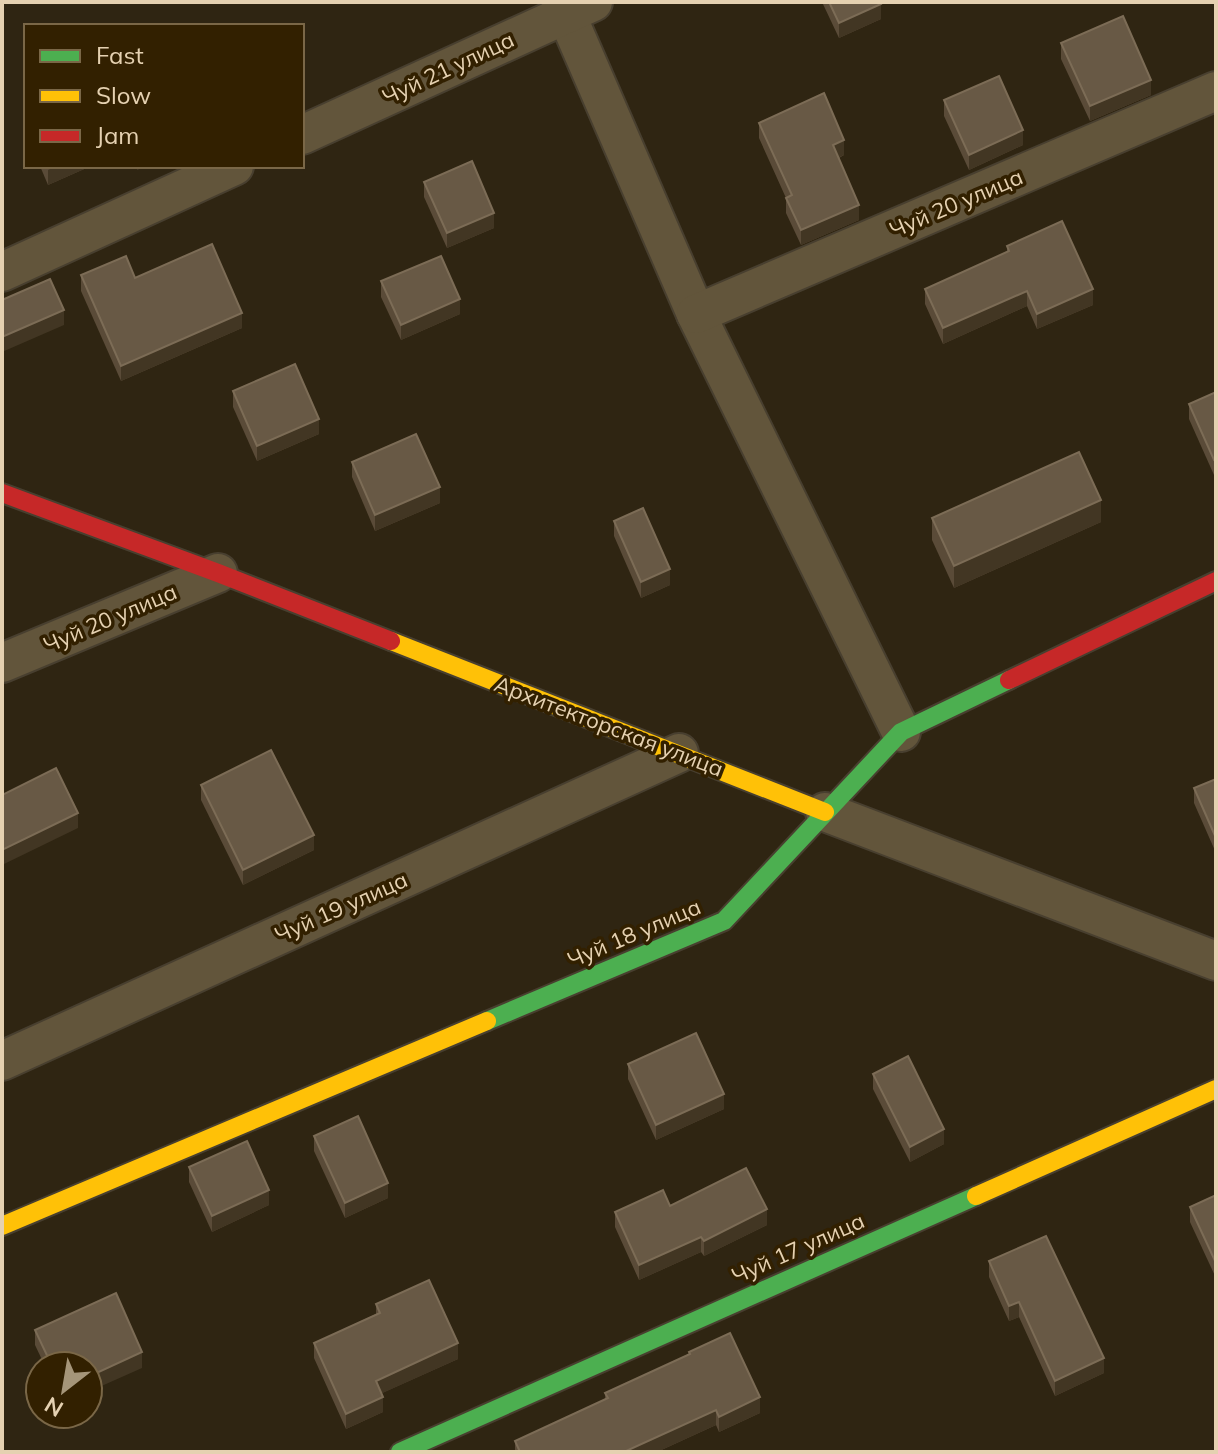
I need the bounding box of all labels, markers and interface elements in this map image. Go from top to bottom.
legend [24,24,304,168]
street label: Чуй 21 улица [378,25,518,111]
text: Fast [96,40,144,70]
text: Slow [96,80,151,110]
text: Jam [96,120,139,150]
street label: Чуй 20 улица [885,162,1027,244]
street label: Чуй 20 улица [39,577,181,659]
street label: Архитекторская улица [491,669,727,783]
street label: Чуй 19 улица [270,865,412,949]
street label: Чуй 18 улица [563,892,705,974]
street label: Чуй 17 улица [727,1206,869,1290]
north arrow [24,1350,104,1430]
text: N [39,1391,68,1423]

